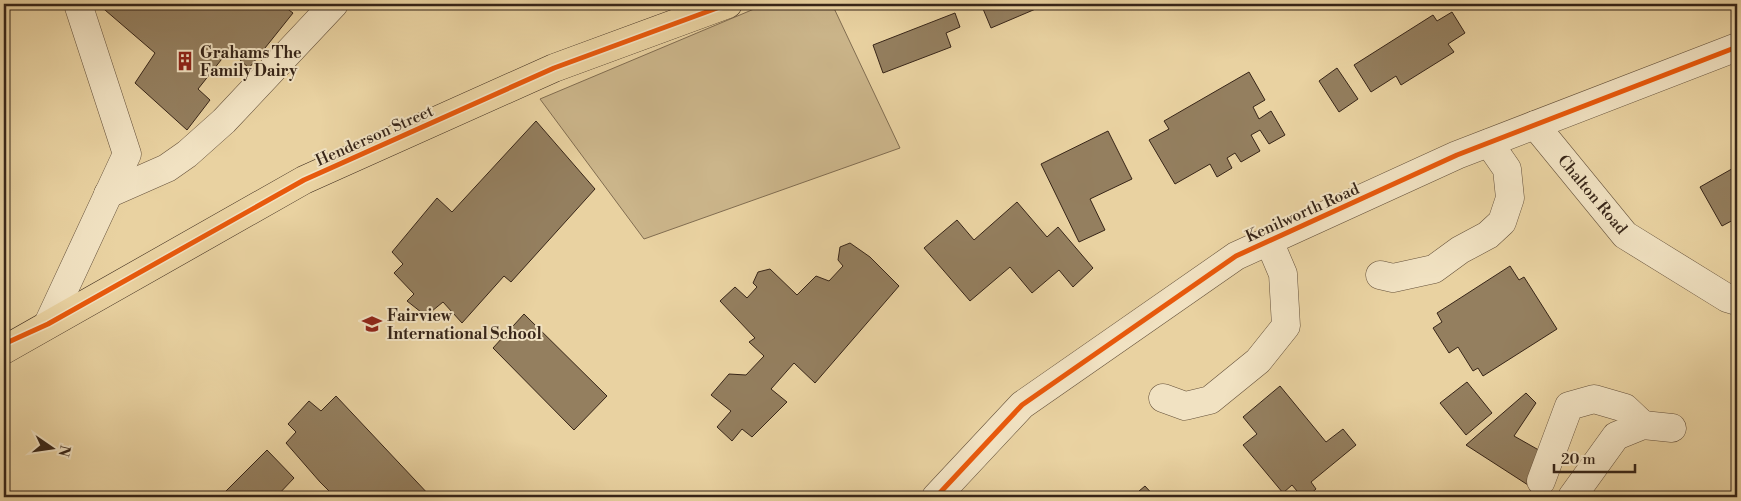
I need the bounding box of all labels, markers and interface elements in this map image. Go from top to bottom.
place label: Grahams The Family Dairy [200,43,302,81]
building icon: Grahams The Family Dairy [174,50,196,72]
street label: Henderson Street [312,101,437,171]
street label: Chalton Road [1553,151,1631,239]
street label: Kenilworth Road [1243,179,1362,247]
place label: Fairview International School [387,306,542,344]
school or university icon: Fairview International School [361,313,383,335]
north arrow [28,424,78,474]
scale bar [1554,441,1635,473]
text: N [54,443,74,458]
text: 20 m [1561,450,1596,469]

